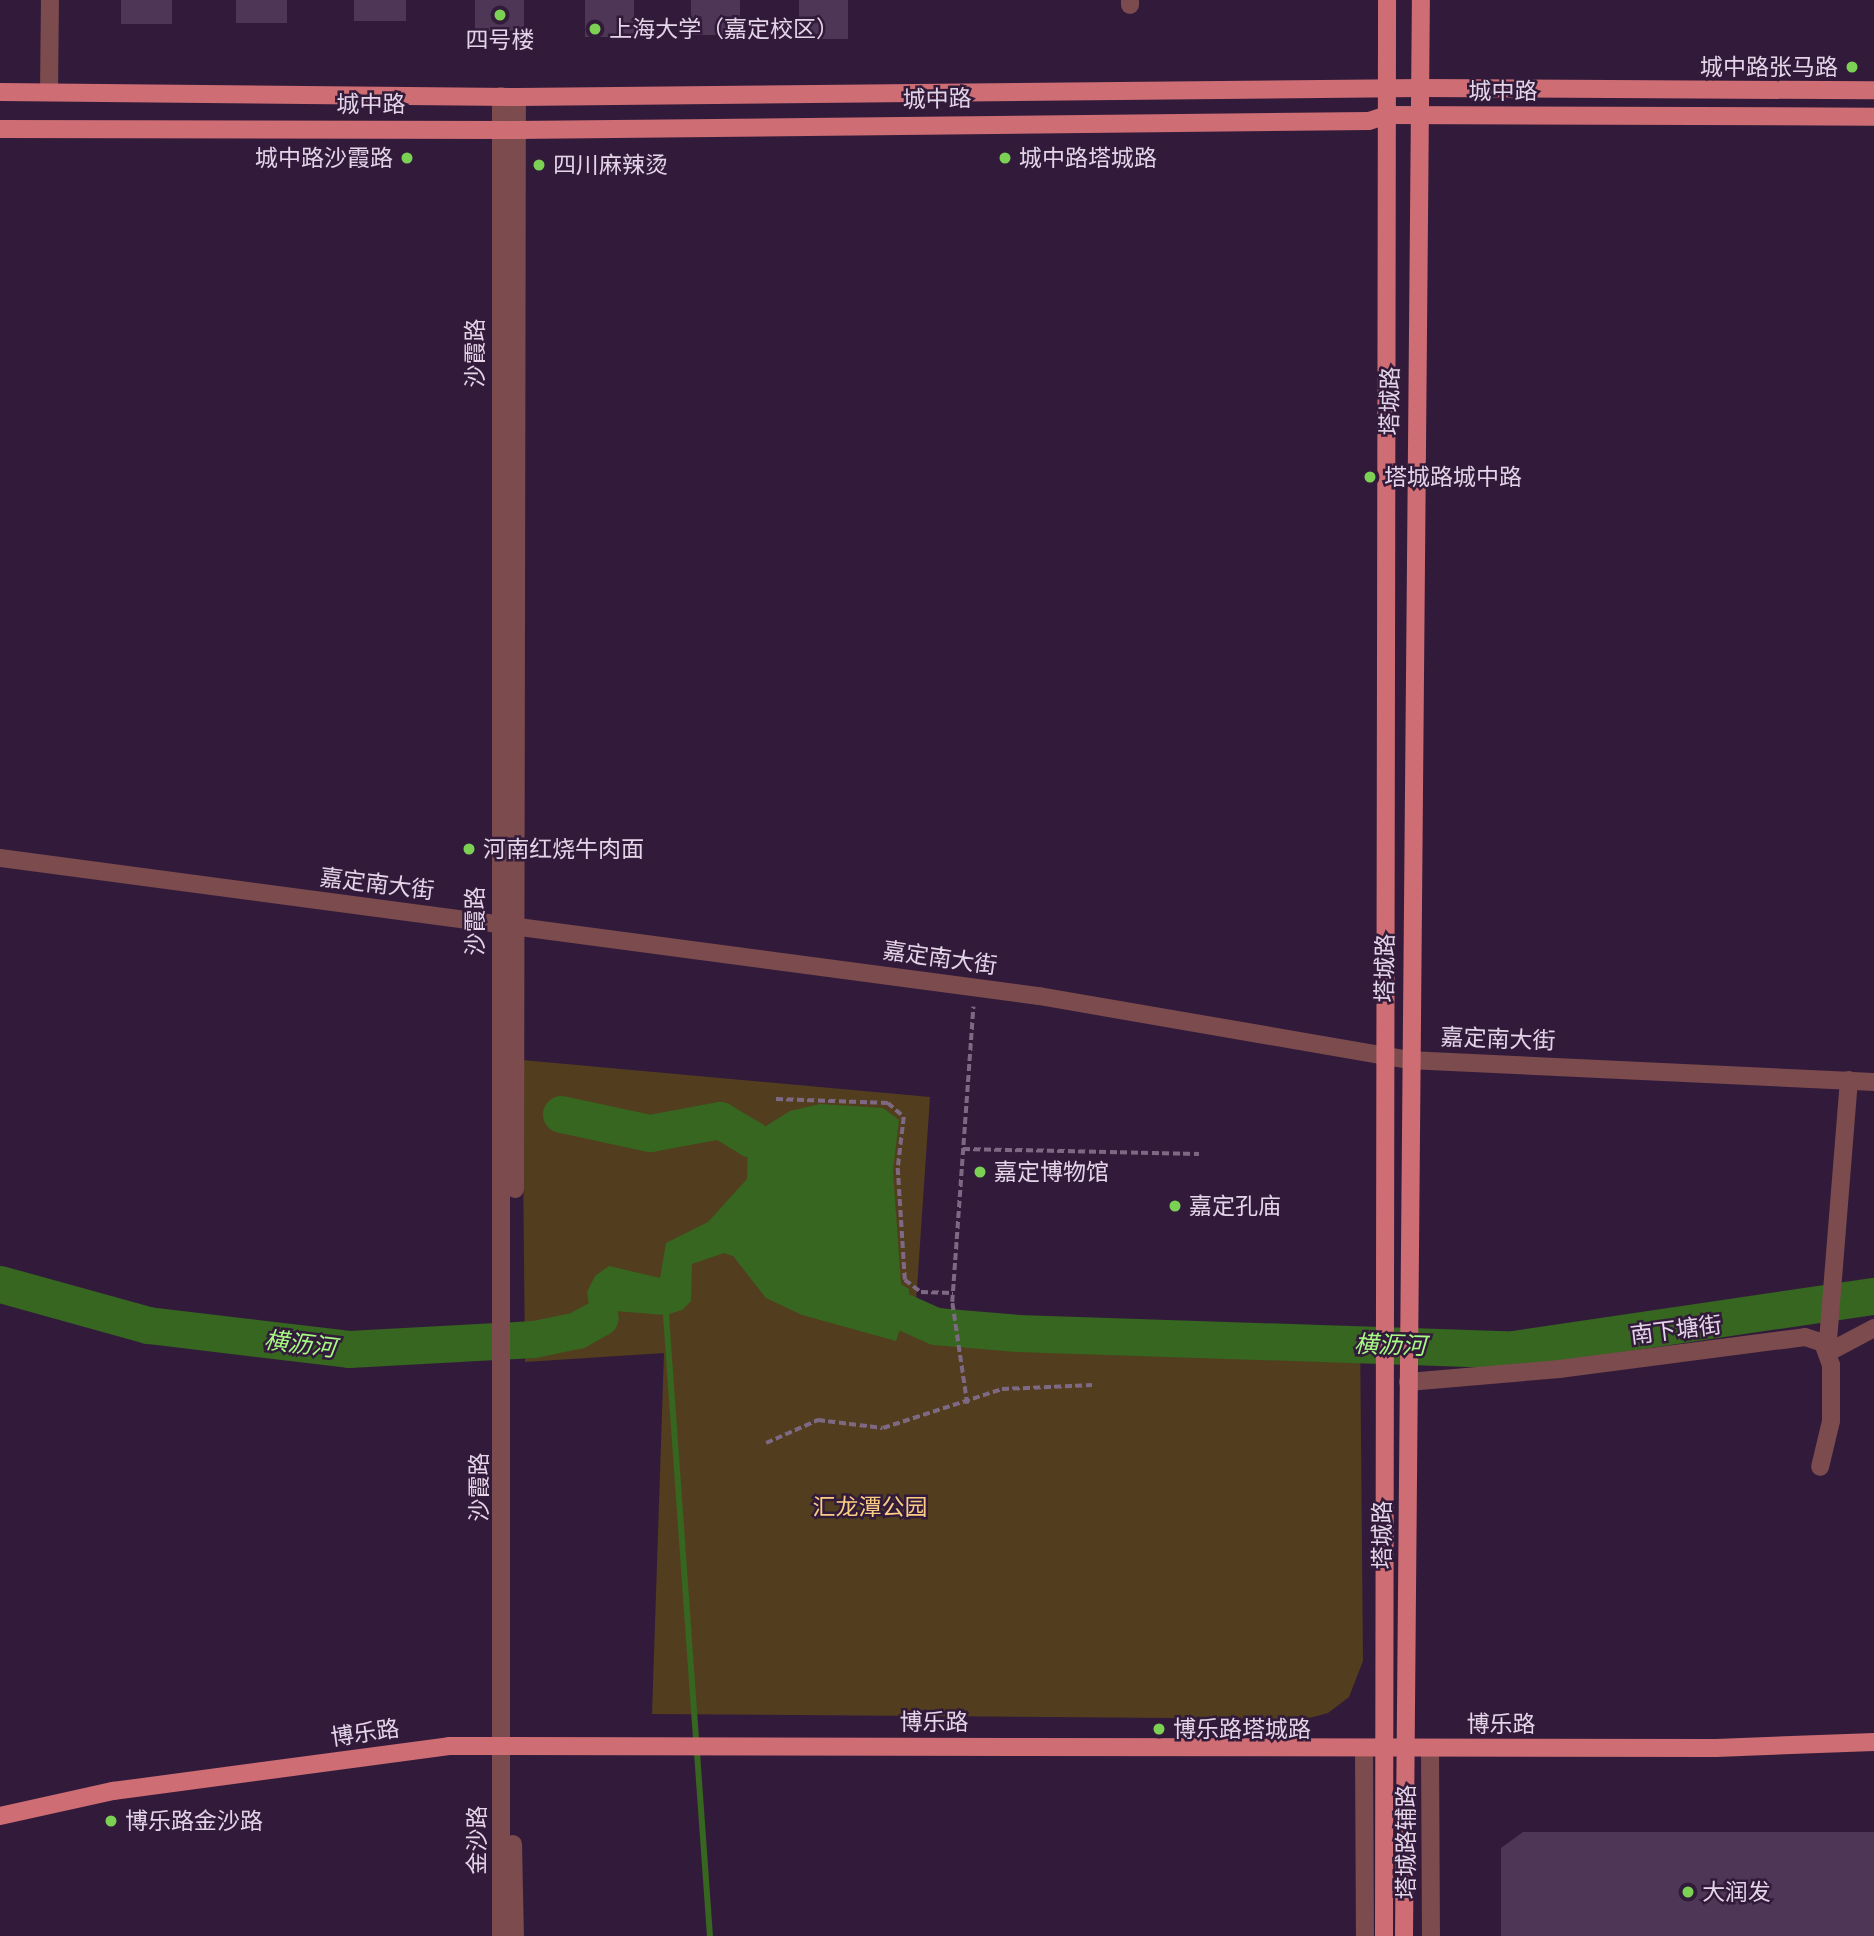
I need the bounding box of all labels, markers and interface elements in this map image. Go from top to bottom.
marker: 四号楼 [492,7,508,23]
place label: 上海大学（嘉定校区） [609,15,839,43]
marker: 上海大学（嘉定校区） [587,21,603,37]
place label: 四号楼 [466,26,534,54]
place label: 城中路张马路 [1700,53,1838,81]
marker: 城中路张马路 [1844,59,1860,75]
street label: 城中路 [1469,77,1537,105]
street label: 城中路 [902,85,972,113]
street label: 城中路 [337,90,405,118]
place label: 城中路沙霞路 [255,144,393,172]
place label: 城中路塔城路 [1019,144,1157,172]
marker: 城中路沙霞路 [399,150,415,166]
marker: 城中路塔城路 [997,150,1013,166]
place label: 四川麻辣烫 [553,151,668,179]
marker: 四川麻辣烫 [531,157,547,173]
street label: 沙霞路 [461,319,489,387]
street label: 塔城路 [1376,366,1404,436]
place label: 塔城路城中路 [1384,463,1522,491]
marker: 塔城路城中路 [1362,469,1378,485]
place label: 河南红烧牛肉面 [483,835,644,863]
marker: 河南红烧牛肉面 [461,841,477,857]
street label: 嘉定南大街 [318,863,436,905]
street label: 沙霞路 [461,887,489,955]
street label: 塔城路 [1371,933,1399,1003]
street label: 嘉定南大街 [881,936,999,980]
street label: 嘉定南大街 [1440,1023,1556,1055]
place label: 嘉定博物馆 [994,1158,1109,1186]
marker: 嘉定博物馆 [972,1164,988,1180]
place label: 嘉定孔庙 [1189,1192,1281,1220]
marker: 嘉定孔庙 [1167,1198,1183,1214]
street label: 南下塘街 [1629,1311,1723,1349]
water label: 横沥河 [263,1325,337,1363]
water label: 横沥河 [1354,1329,1426,1361]
street label: 沙霞路 [465,1453,493,1521]
park label: 汇龙潭公园 [813,1493,927,1521]
street label: 塔城路 [1368,1501,1396,1569]
street label: 博乐路 [900,1708,968,1736]
street label: 博乐路 [1467,1710,1535,1738]
street label: 博乐路 [329,1715,401,1751]
place label: 博乐路塔城路 [1173,1715,1311,1743]
marker: 博乐路塔城路 [1151,1721,1167,1737]
street label: 塔城路辅路 [1392,1785,1420,1899]
street label: 金沙路 [463,1806,491,1874]
place label: 博乐路金沙路 [125,1807,263,1835]
marker: 博乐路金沙路 [103,1813,119,1829]
place label: 大润发 [1702,1878,1771,1906]
marker: 大润发 [1680,1884,1696,1900]

